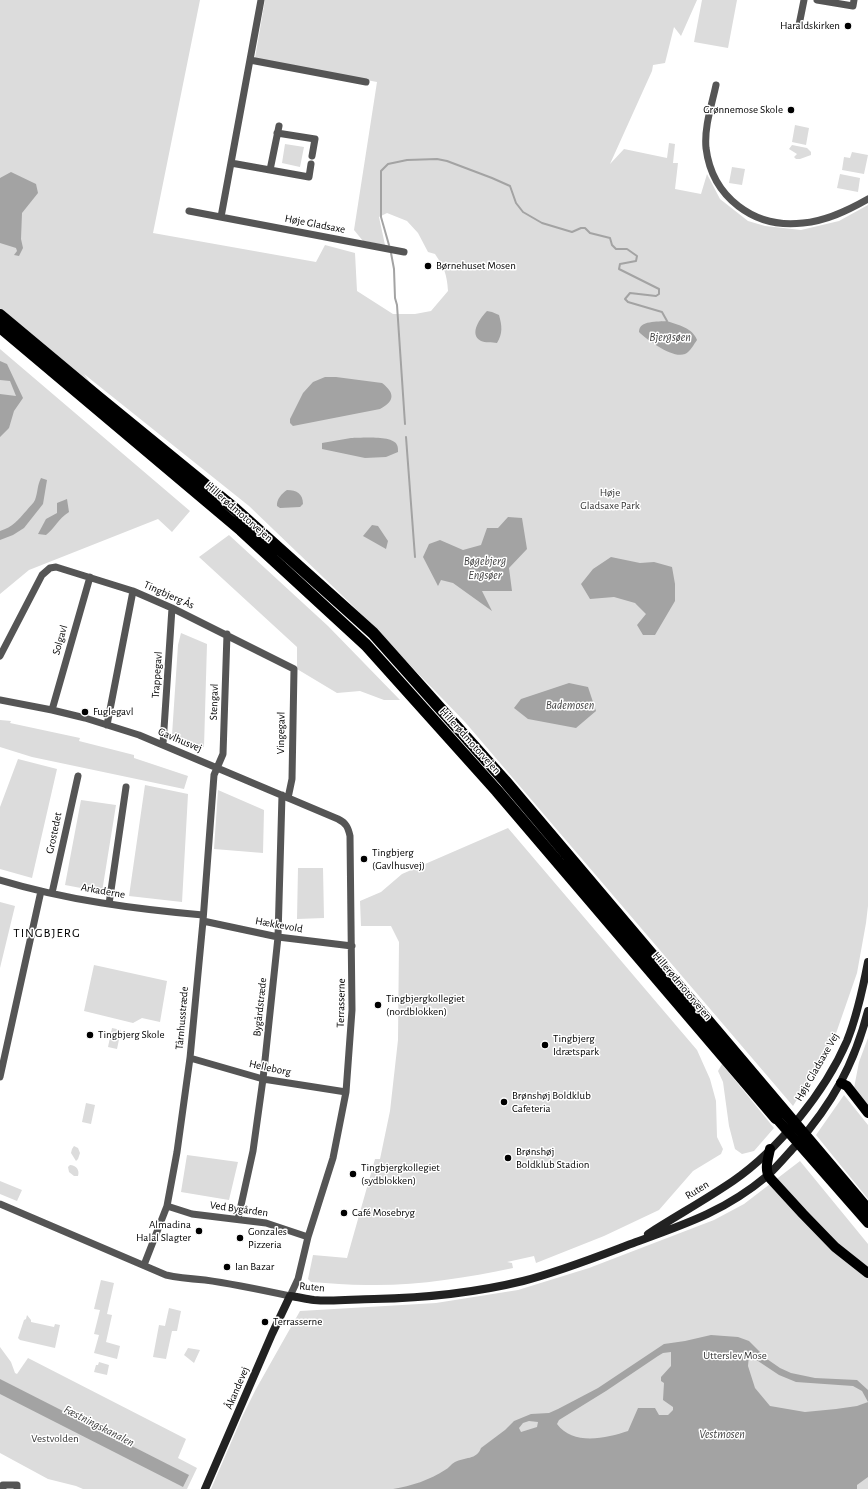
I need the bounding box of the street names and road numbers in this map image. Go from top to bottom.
street label: Høje Gladsaxe [284,212,346,236]
street label: Hillerødmotorvejen [203,479,275,545]
street label: Tingbjerg Ås [142,578,196,612]
street label: Solgavl [49,623,71,657]
street label: Trappegavl [149,651,165,699]
street label: Stengavl [207,683,221,721]
street label: Hillerødmotorvejen [437,705,503,777]
street label: Vingegavl [274,712,288,754]
street label: Gavlhusvej [156,725,204,755]
street label: Grostedet [43,811,65,855]
street label: Arkaderne [80,881,126,901]
street label: Hækkevold [254,914,304,936]
street label: Hillerødmotorvejen [650,949,714,1023]
street label: Bygårdstræde [250,977,270,1037]
street label: Terrasserne [334,978,348,1028]
street label: Tårnhusstræde [173,986,191,1050]
street label: Høje Gladsaxe Vej [792,1030,842,1104]
street label: Helleborg [248,1057,292,1079]
street label: Ruten [683,1178,711,1202]
street label: Ved Bygården [209,1198,269,1220]
street label: Ruten [299,1279,325,1295]
street label: Åkandevej [222,1365,252,1411]

